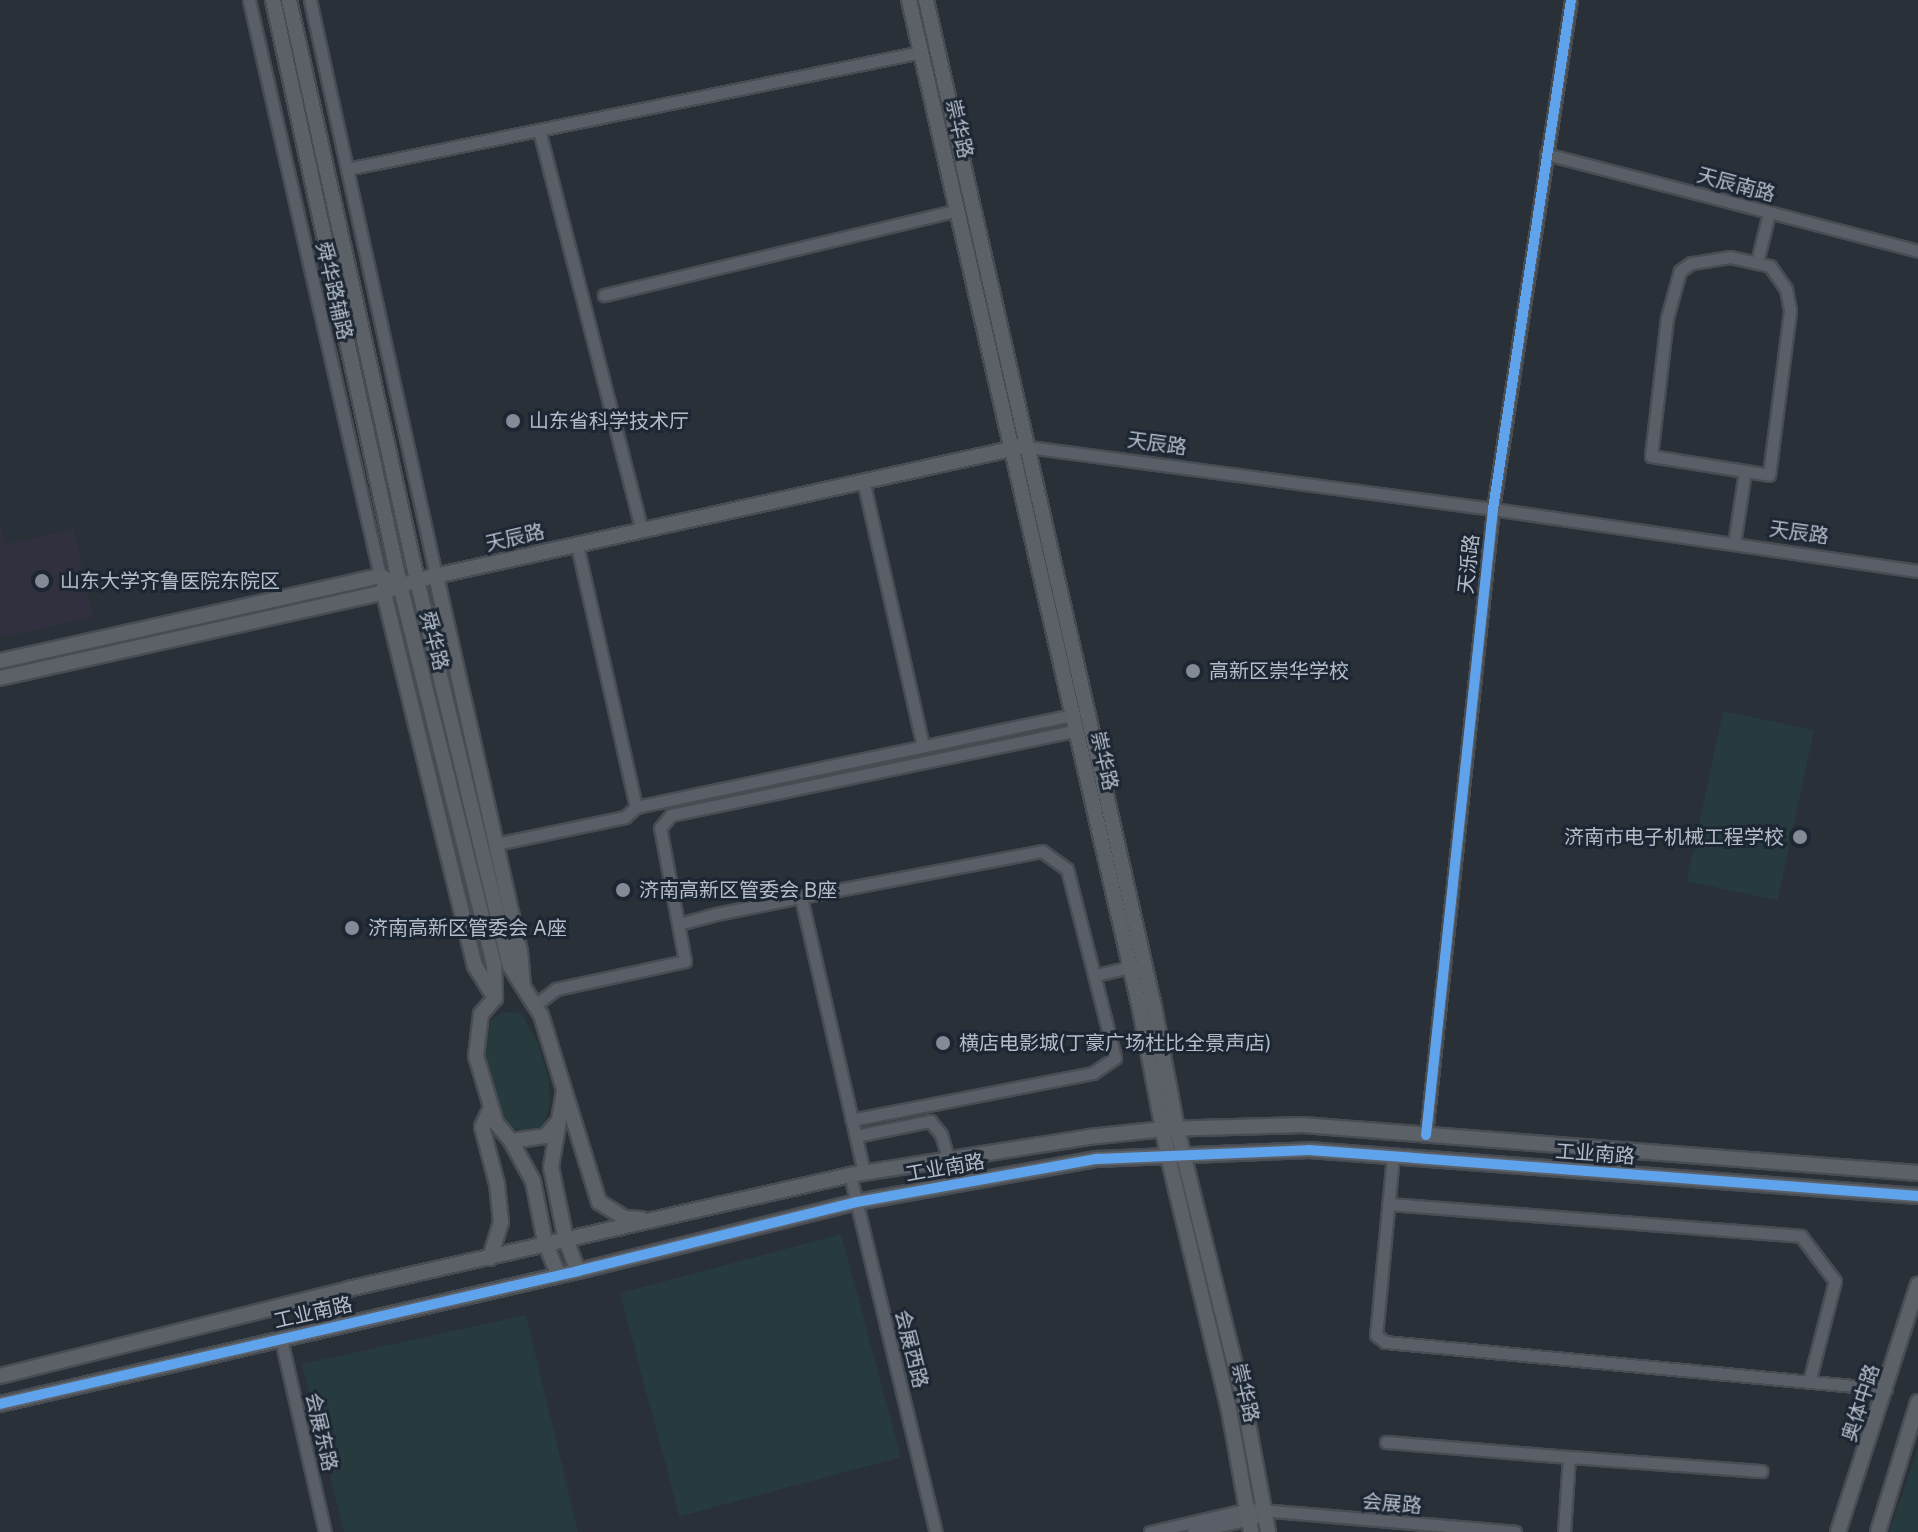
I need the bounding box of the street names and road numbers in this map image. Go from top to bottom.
street label: 崇华路 [941,97,977,161]
street label: 天辰南路 [1694,163,1778,207]
street label: 舜华路辅路 [311,240,357,342]
street label: 天辰路 [1126,428,1188,460]
street label: 天辰路 [1768,517,1830,549]
street label: 天辰路 [483,520,547,556]
street label: 天泺路 [1454,533,1484,595]
street label: 舜华路 [415,609,453,673]
street label: 崇华路 [1086,729,1122,793]
street label: 工业南路 [1554,1139,1636,1169]
street label: 工业南路 [904,1149,986,1187]
street label: 工业南路 [271,1292,355,1334]
street label: 会展西路 [890,1307,932,1391]
street label: 崇华路 [1227,1361,1263,1425]
street label: 奥体中路 [1837,1361,1885,1445]
street label: 会展东路 [300,1390,342,1474]
street label: 会展路 [1361,1489,1423,1519]

